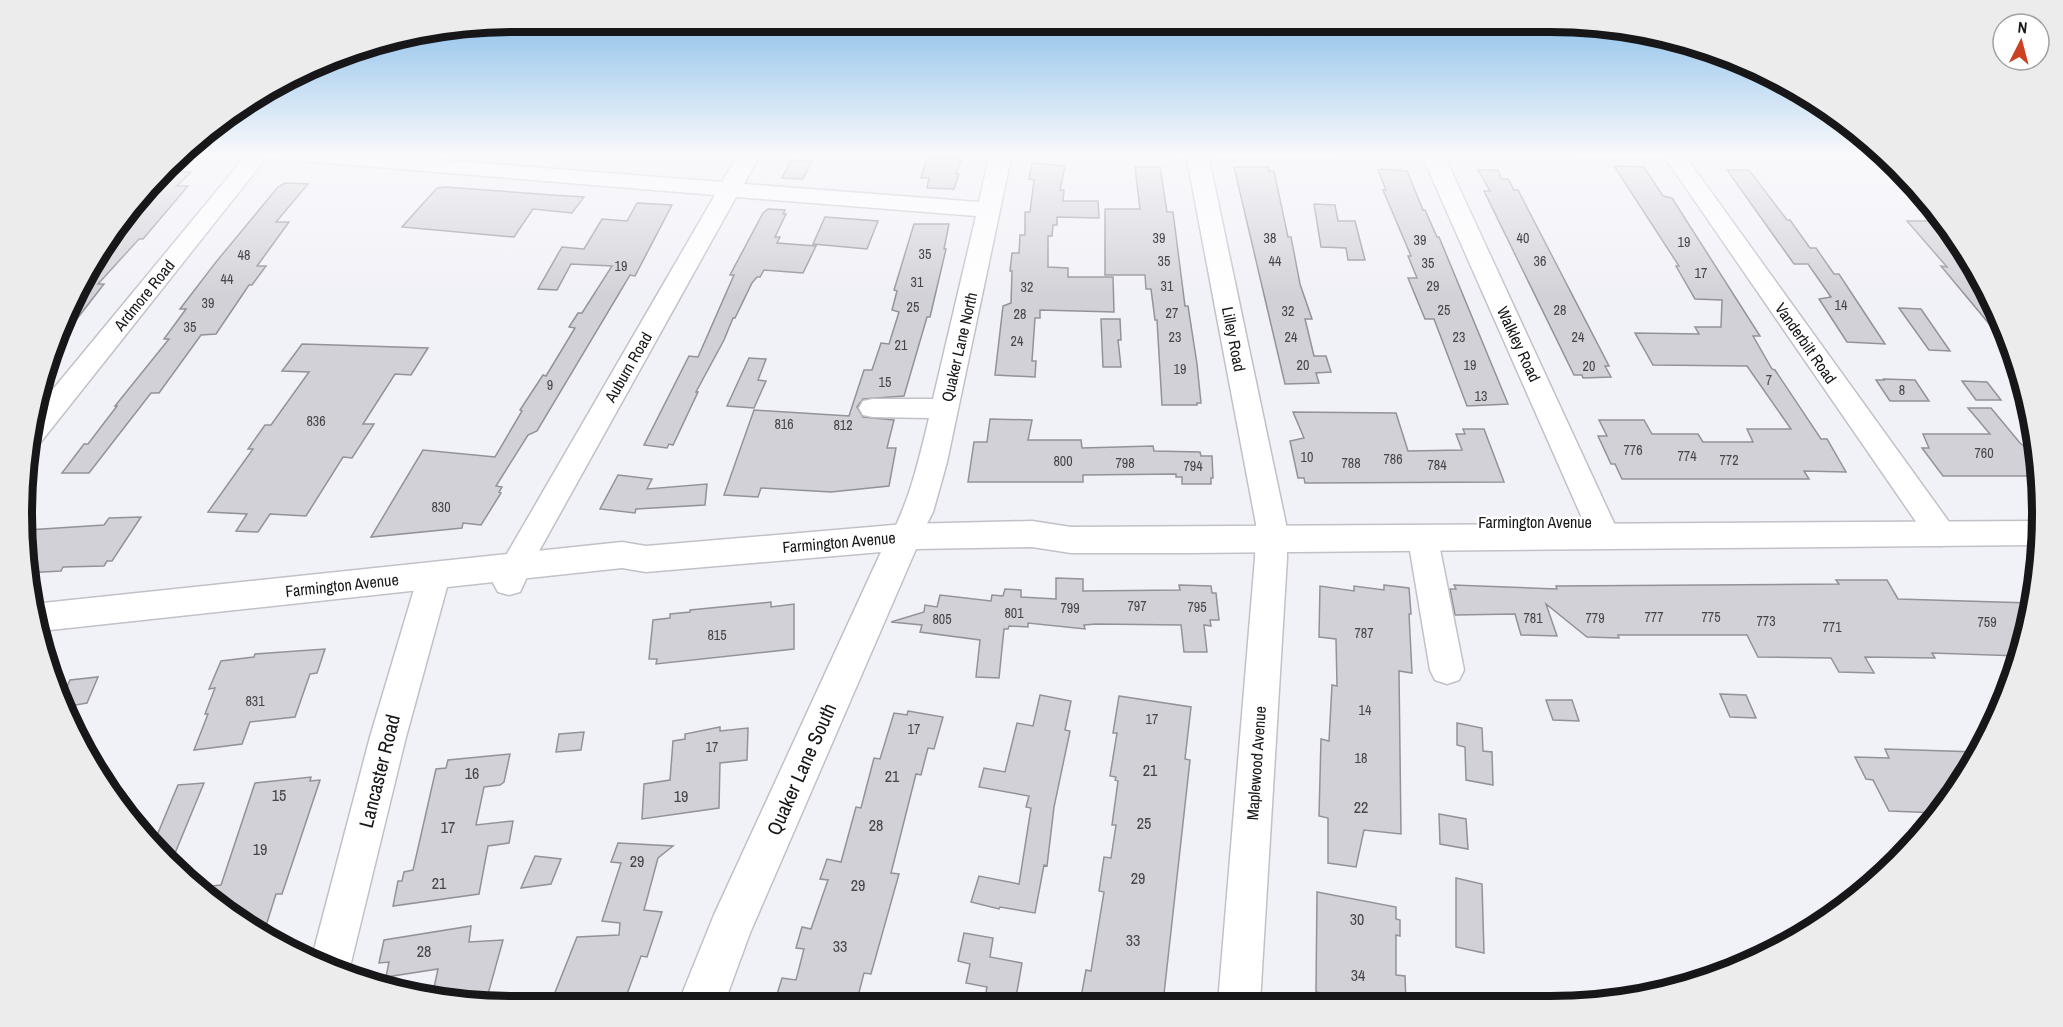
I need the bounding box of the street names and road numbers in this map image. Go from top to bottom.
street label: Ardmore Road [108,255,179,336]
street label: Quaker Lane North [936,290,982,404]
street label: Vanderbilt Road [1770,298,1842,388]
street label: Walkley Road [1492,303,1546,385]
street label: Lilley Road [1217,305,1251,373]
street label: Auburn Road [599,328,657,407]
street label: Farmington Avenue [1478,511,1592,533]
street label: Farmington Avenue [781,526,897,558]
street label: Farmington Avenue [284,568,400,602]
street label: Quaker Lane South [760,699,842,839]
street label: Maplewood Avenue [1241,705,1271,821]
street label: Lancaster Road [352,712,406,830]

